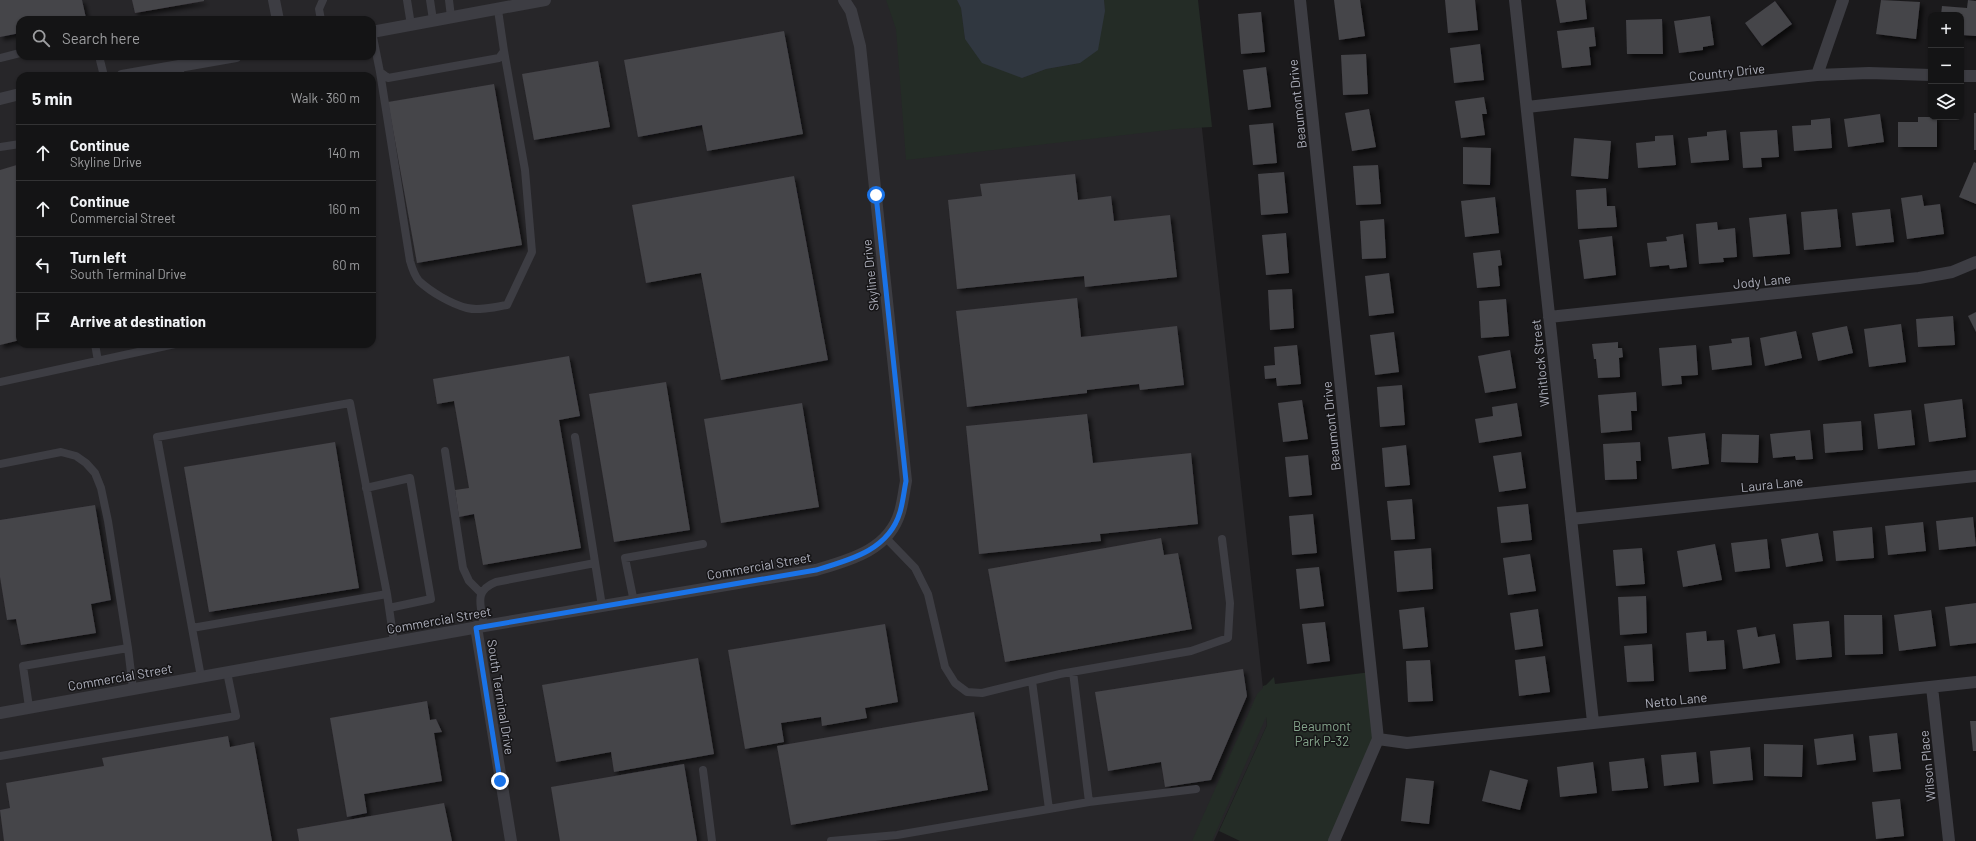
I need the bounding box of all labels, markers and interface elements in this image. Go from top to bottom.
map controls [1928,12,1964,120]
button: + [1928,12,1964,48]
search box [16,16,376,60]
icon: search [30,27,52,49]
text: Search here [62,29,140,47]
button: − [1928,48,1964,84]
street label: Beaumont Drive [1284,59,1310,149]
street label: Country Drive [1688,60,1766,84]
button: layers [1928,84,1964,120]
text: 5 min [32,88,72,108]
text: Walk · 360 m [291,90,360,106]
text: Continue [70,136,130,154]
icon: ahead [32,142,54,164]
text: 140 m [328,145,360,161]
text: Skyline Drive [70,154,142,170]
route start [867,186,885,204]
text: Continue [70,192,130,210]
icon: ahead [32,198,54,220]
text: 160 m [328,201,360,217]
text: Commercial Street [70,210,176,226]
street label: Skyline Drive [858,238,882,312]
text: Turn left [70,248,126,266]
icon: left [32,254,54,276]
text: 60 m [333,257,360,273]
text: South Terminal Drive [70,266,186,282]
street label: Jody Lane [1732,270,1792,292]
icon: arrive [32,310,54,332]
text: Arrive at destination [70,312,206,330]
street label: Whitlock Street [1527,318,1553,408]
street label: Beaumont Drive [1318,381,1344,471]
street label: Laura Lane [1740,473,1804,495]
street label: Commercial Street [706,549,812,583]
street label: Commercial Street [386,603,492,637]
street label: South Terminal Drive [484,638,518,756]
street label: Commercial Street [67,660,173,694]
street label: Netto Lane [1644,689,1708,711]
park label: Beaumont Park P-32 [1293,718,1351,749]
street label: Wilson Place [1915,729,1939,802]
route end [491,772,509,790]

